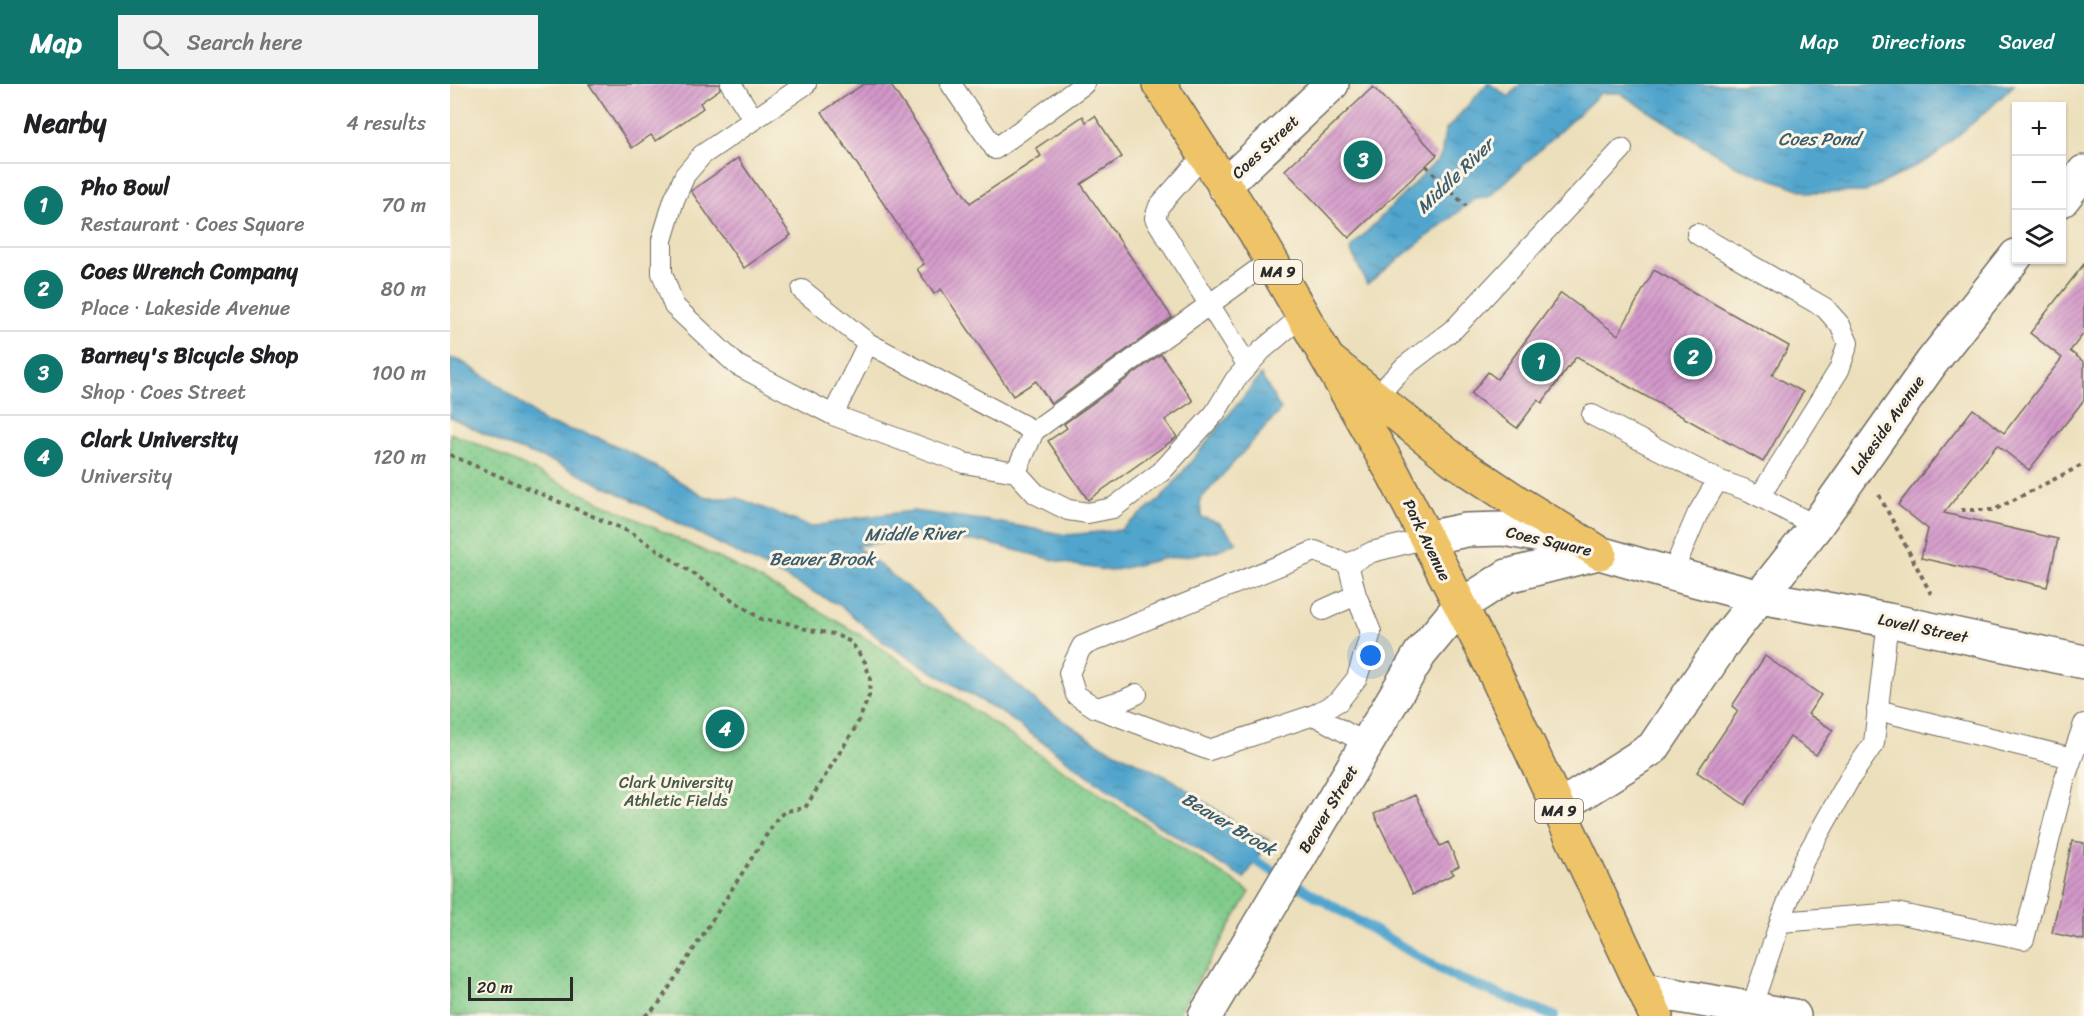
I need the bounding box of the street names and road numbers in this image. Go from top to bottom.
street label: Coes Street [1224,108,1306,186]
road number: MA 9 [1254,260,1302,284]
street label: Lakeside Avenue [1842,369,1932,481]
street label: Park Avenue [1395,494,1459,586]
street label: Coes Square [1503,517,1595,565]
street label: Lovell Street [1875,604,1971,652]
street label: Beaver Street [1290,759,1366,859]
road number: MA 9 [1535,799,1583,823]

